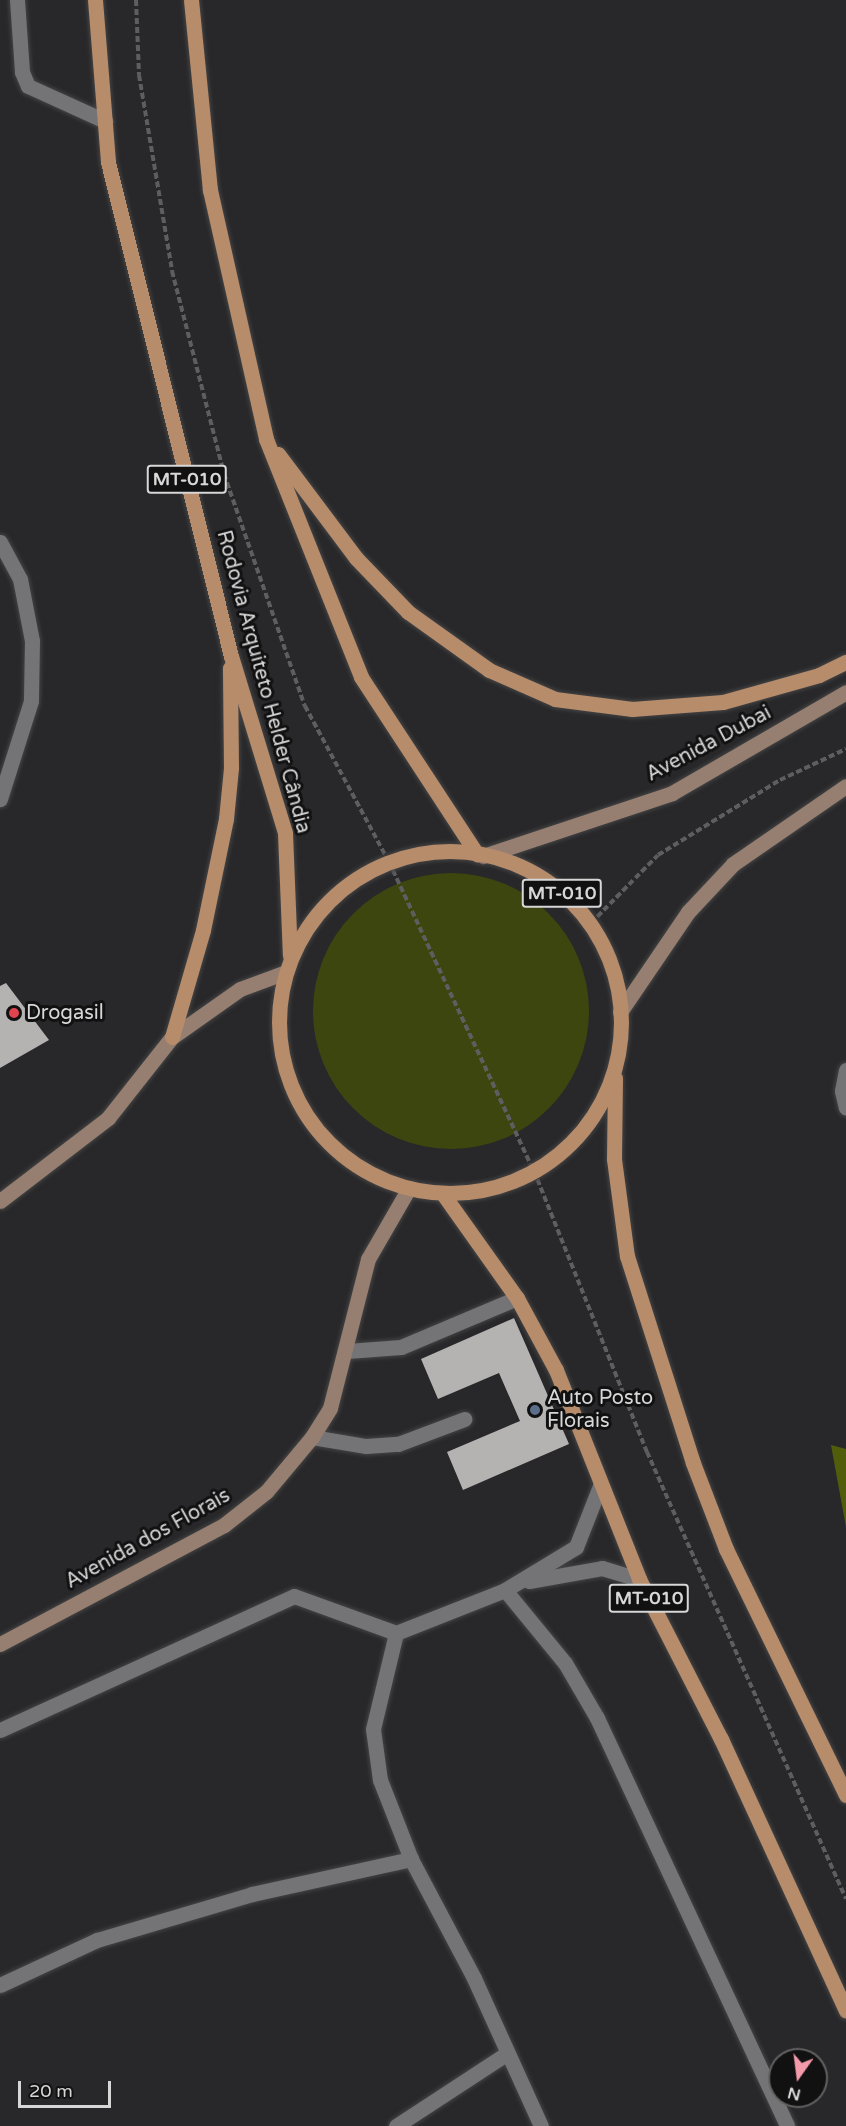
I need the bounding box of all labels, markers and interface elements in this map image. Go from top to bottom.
road number: MT-010 [146,464,228,494]
street label: Rodovia Arquiteto Helder Cândia [211,528,315,836]
street label: Avenida Dubai [642,701,776,787]
road number: MT-010 [522,878,602,908]
place label: Drogasil [26,1001,104,1025]
marker: Drogasil [7,1006,21,1020]
place label: Auto Posto Florais [547,1386,653,1433]
marker: Auto Posto Florais [528,1403,542,1417]
street label: Avenida dos Florais [62,1484,234,1594]
road number: MT-010 [608,1583,690,1613]
north arrow [768,2048,828,2108]
scale bar [21,2069,114,2107]
text: 20 m [29,2080,73,2102]
text: N [785,2082,803,2105]

